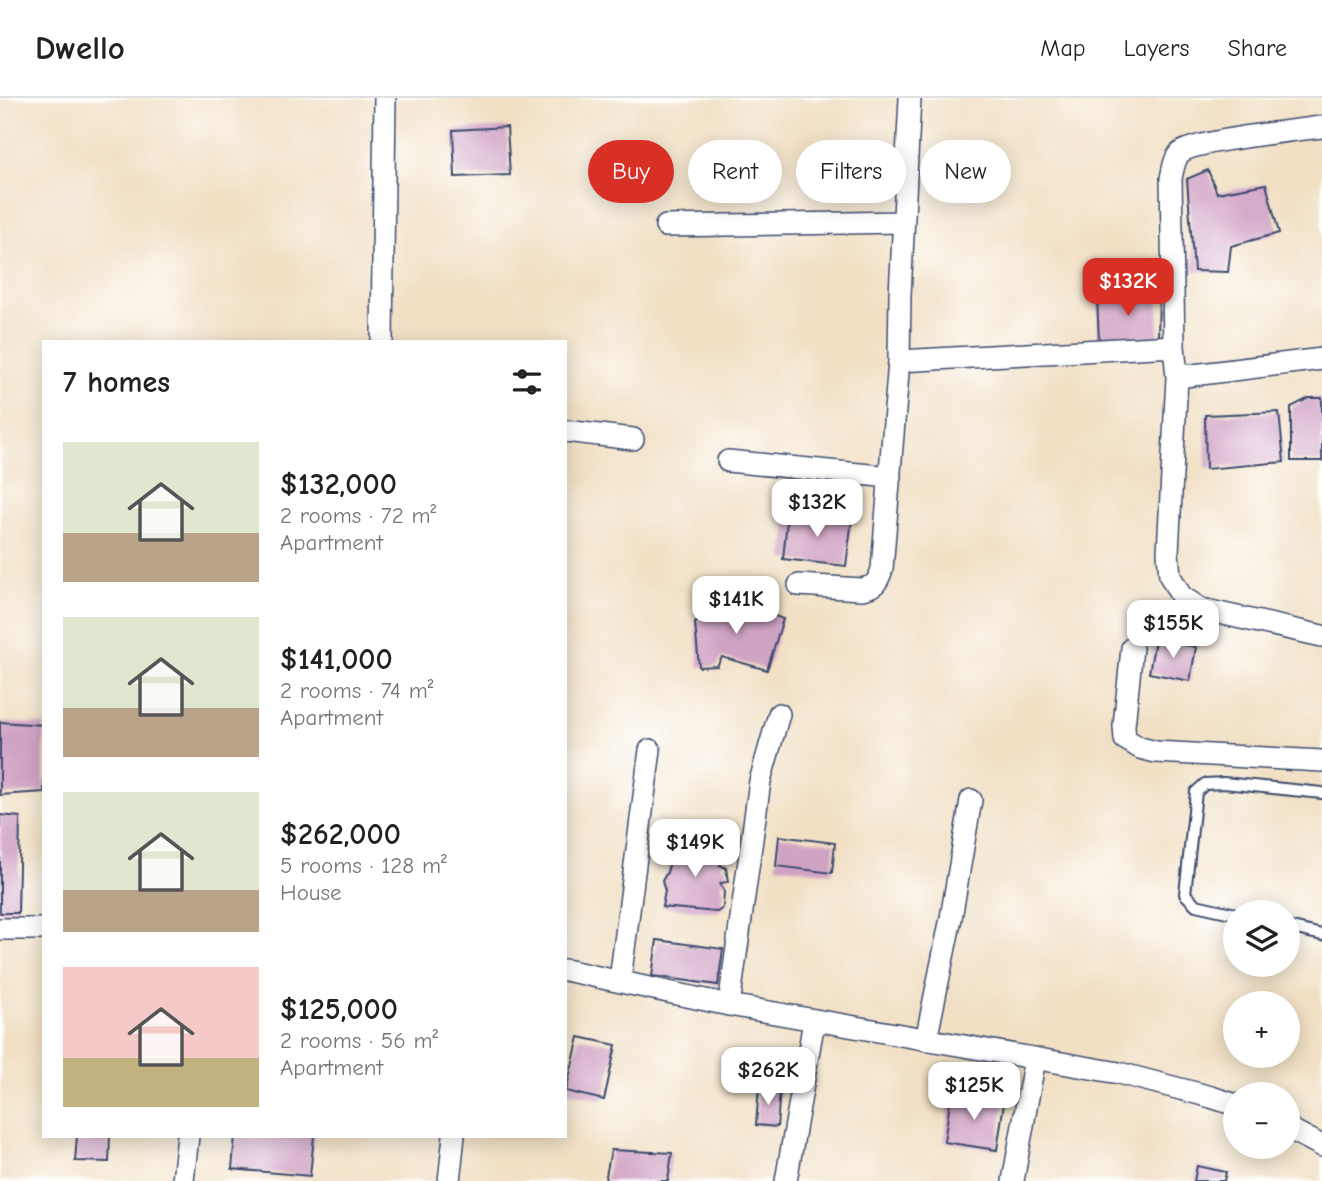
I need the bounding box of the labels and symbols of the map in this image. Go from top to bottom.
pin: $132K [1079,258,1177,318]
pin: $132K [768,480,866,539]
pin: $141K [687,576,785,636]
pin: $155K [1124,601,1222,660]
pin: $149K [646,820,744,879]
pin: $262K [719,1048,817,1107]
pin: $125K [925,1062,1023,1122]

